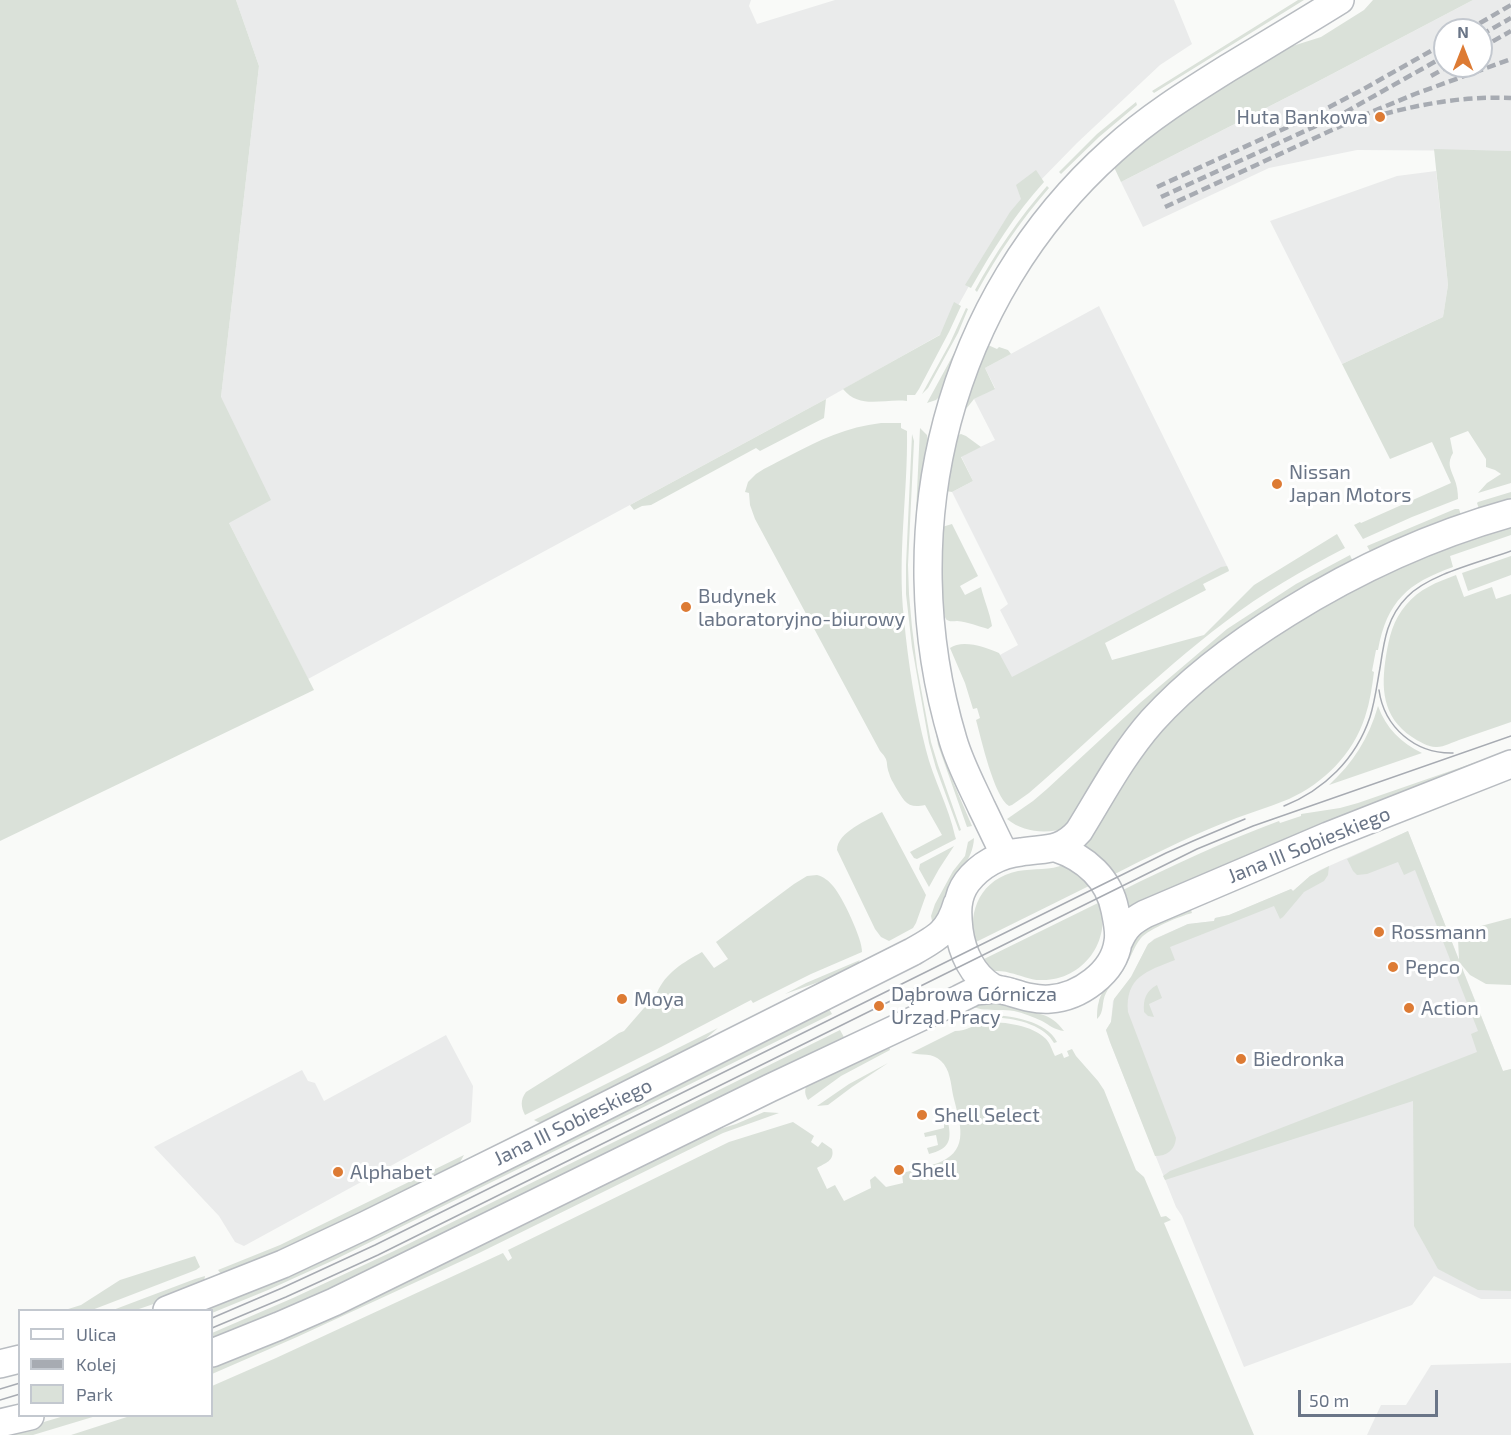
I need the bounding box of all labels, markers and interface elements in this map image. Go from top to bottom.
north arrow [1433,18,1493,78]
text: N [1457,22,1469,41]
place label: Huta Bankowa [1237,105,1368,129]
marker: Huta Bankowa [1373,110,1387,124]
place label: Nissan Japan Motors [1289,460,1411,507]
marker: Nissan Japan Motors [1270,477,1284,491]
place label: Budynek laboratoryjno-biurowy [698,584,905,631]
marker: Budynek laboratoryjno-biurowy [679,600,693,614]
street label: Jana III Sobieskiego [1224,801,1394,889]
place label: Rossmann [1391,920,1487,944]
marker: Rossmann [1372,925,1386,939]
place label: Pepco [1405,955,1460,979]
marker: Pepco [1386,960,1400,974]
place label: Dąbrowa Górnicza Urząd Pracy [891,982,1057,1029]
place label: Moya [634,987,684,1011]
marker: Moya [615,992,629,1006]
place label: Action [1421,996,1479,1020]
marker: Dąbrowa Górnicza Urząd Pracy [872,999,886,1013]
marker: Action [1402,1001,1416,1015]
place label: Biedronka [1253,1047,1344,1071]
marker: Biedronka [1234,1052,1248,1066]
street label: Jana III Sobieskiego [490,1073,656,1171]
place label: Shell Select [934,1103,1040,1127]
marker: Shell Select [915,1108,929,1122]
place label: Shell [911,1158,956,1182]
place label: Alphabet [350,1160,432,1184]
marker: Shell [892,1163,906,1177]
marker: Alphabet [331,1165,345,1179]
legend [18,1309,213,1417]
text: Ulica [76,1323,116,1345]
text: Kolej [76,1353,116,1375]
scale bar [1301,1378,1440,1416]
text: Park [76,1383,113,1405]
text: 50 m [1309,1389,1349,1411]

